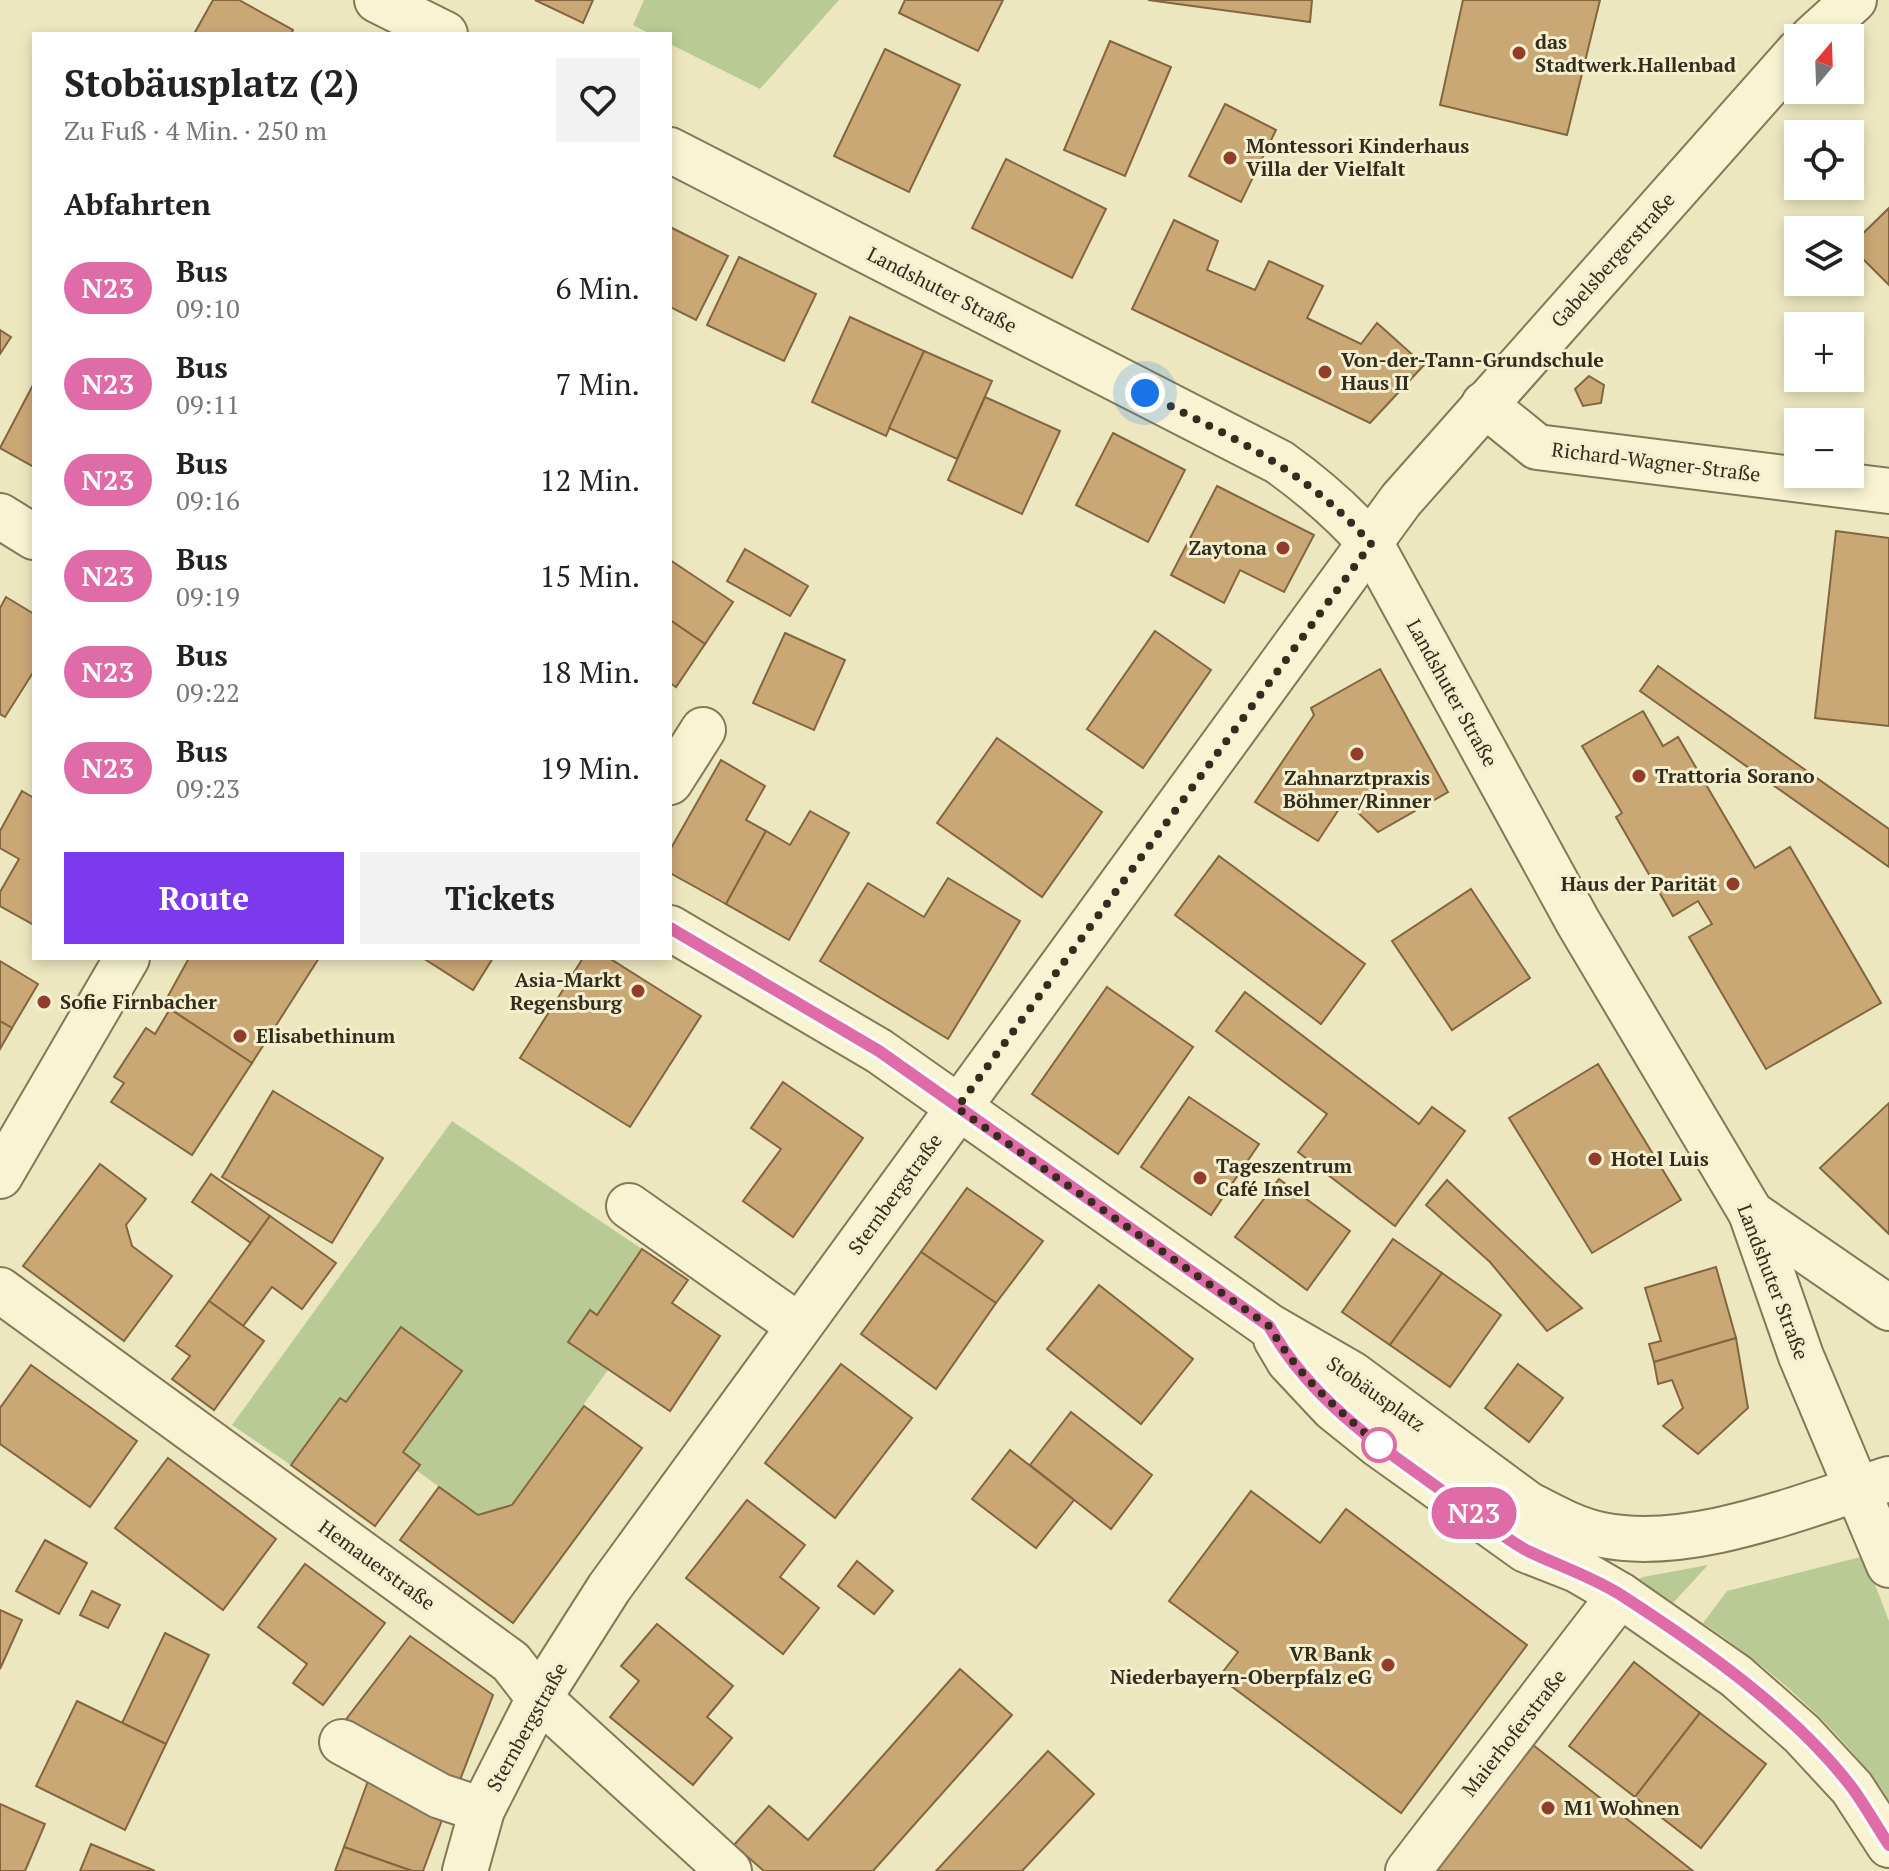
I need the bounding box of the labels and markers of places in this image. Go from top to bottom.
place label: das Stadtwerk.Hallenbad [1535,28,1736,78]
marker: das Stadtwerk.Hallenbad [1510,44,1528,62]
place label: Montessori Kinderhaus Villa der Vielfalt [1246,132,1469,182]
marker: Montessori Kinderhaus Villa der Vielfalt [1221,149,1239,167]
place label: Von-der-Tann-Grundschule Haus II [1341,346,1604,396]
marker: Von-der-Tann-Grundschule Haus II [1316,363,1334,381]
place label: Zaytona [1189,534,1267,561]
marker: Zaytona [1274,539,1292,557]
marker: Zahnarztpraxis Böhmer/Rinner [1348,745,1366,763]
place label: Trattoria Sorano [1655,762,1815,789]
place label: Zahnarztpraxis Böhmer/Rinner [1283,764,1431,814]
marker: Trattoria Sorano [1630,767,1648,785]
place label: Haus der Parität [1561,870,1717,897]
marker: Haus der Parität [1724,875,1742,893]
place label: Asia-Markt Regensburg [510,966,623,1016]
marker: Asia-Markt Regensburg [629,982,647,1000]
place label: Sofie Firnbacher [60,988,217,1015]
marker: Sofie Firnbacher [35,993,53,1011]
place label: Elisabethinum [256,1022,396,1049]
marker: Elisabethinum [231,1027,249,1045]
place label: Hotel Luis [1611,1145,1709,1172]
marker: Hotel Luis [1586,1150,1604,1168]
place label: Tageszentrum Café Insel [1216,1152,1353,1202]
marker: Tageszentrum Café Insel [1191,1169,1209,1187]
unlabelled marker [1362,1428,1396,1462]
place label: VR Bank Niederbayern-Oberpfalz eG [1110,1640,1372,1690]
marker: VR Bank Niederbayern-Oberpfalz eG [1379,1656,1397,1674]
place label: M1 Wohnen [1564,1794,1680,1821]
marker: M1 Wohnen [1539,1799,1557,1817]

